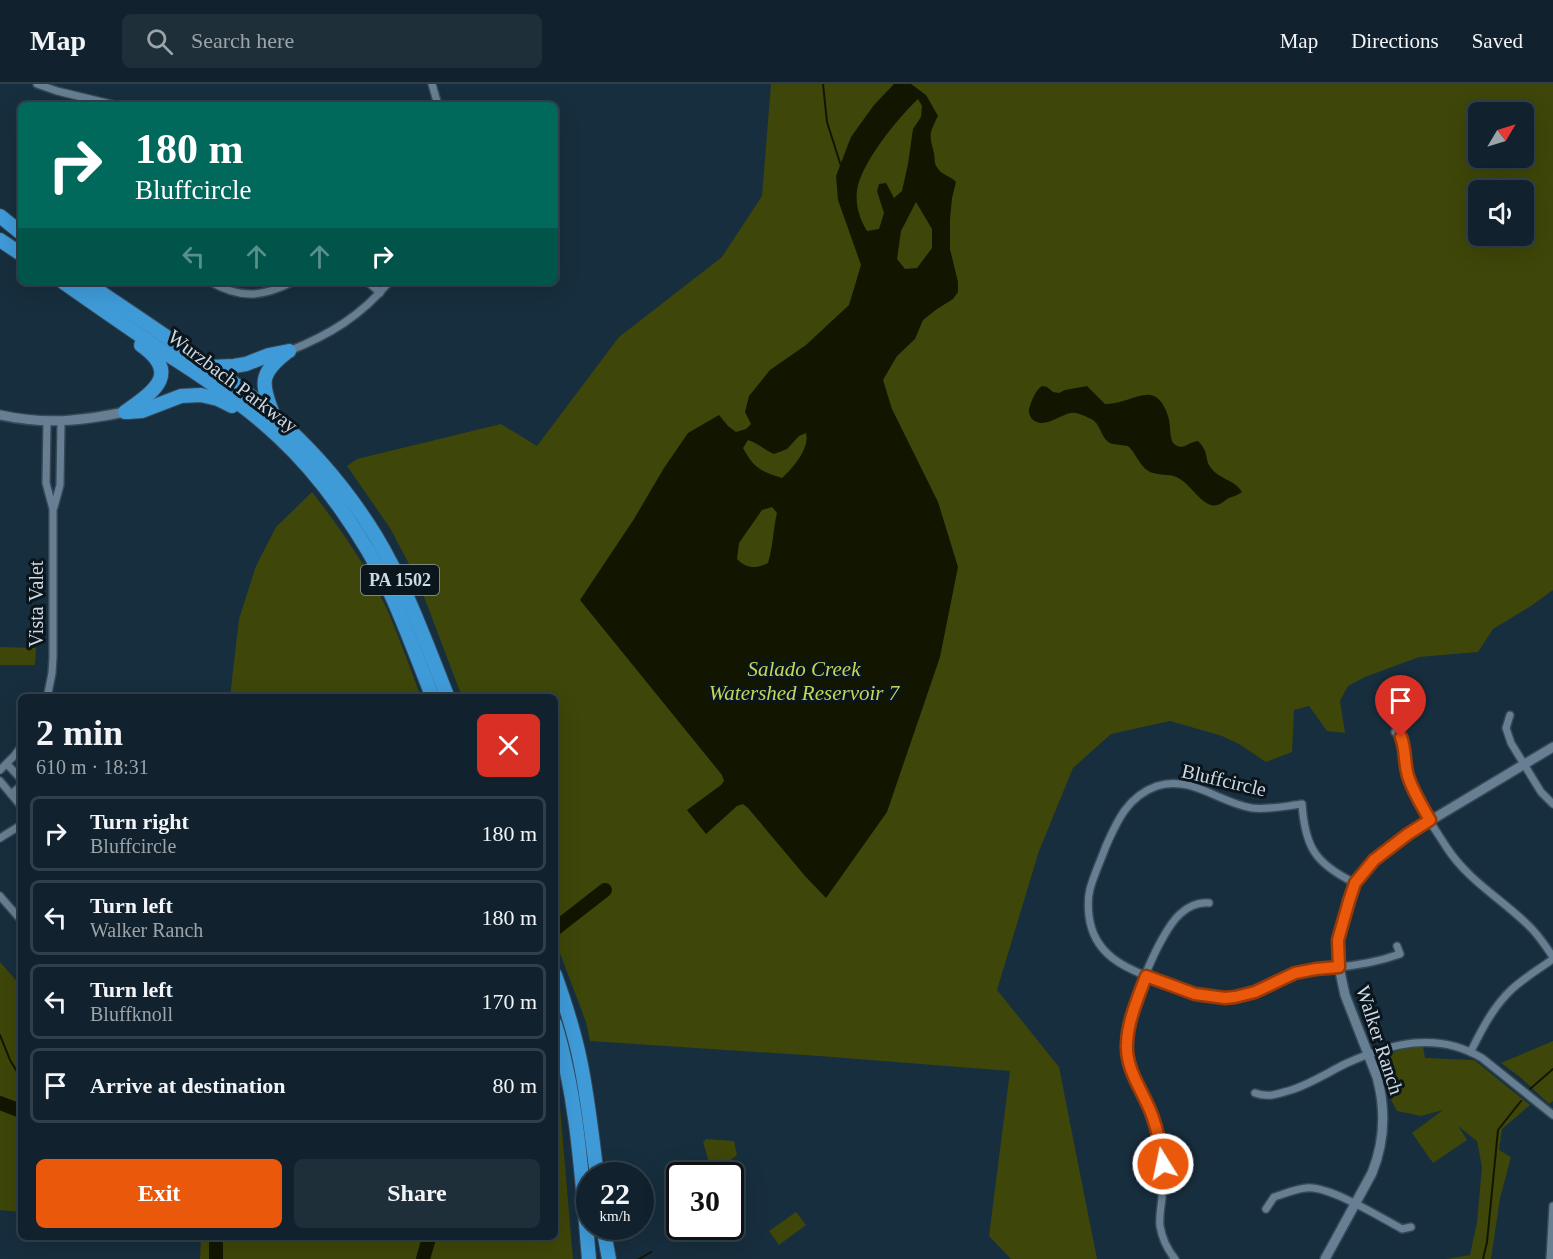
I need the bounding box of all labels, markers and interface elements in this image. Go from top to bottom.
search box [122,14,542,68]
text: Map [30,25,86,56]
icon: search [143,25,176,58]
text: Search here [191,28,294,53]
text: Map [1280,29,1318,53]
text: Directions [1351,29,1439,53]
text: Saved [1472,29,1523,53]
north arrow [1468,102,1534,168]
map controls [1468,102,1534,246]
icon: right [36,126,114,204]
text: 180 m [135,126,244,172]
text: Bluffcircle [135,175,251,205]
button: sound [1468,180,1534,246]
icon: left [177,240,210,273]
icon: ahead [240,240,273,273]
icon: ahead [303,240,336,273]
icon: right [366,240,399,273]
street label: Wurzbach Parkway [163,325,302,438]
street label: Vista Valet [25,560,47,647]
road number: PA 1502 [361,565,439,595]
water label: Salado Creek Watershed Reservoir 7 [709,657,901,705]
pin [1375,675,1426,737]
icon: arrive [1384,684,1417,717]
text: 2 min [36,713,123,753]
button: close [477,714,540,777]
text: 610 m · 18:31 [36,756,149,778]
street label: Bluffcircle [1179,760,1269,800]
text: Turn right [90,809,189,834]
icon: right [39,817,72,850]
text: 180 m [481,821,537,846]
text: Bluffcircle [90,835,176,857]
text: Turn left [90,893,173,918]
icon: left [39,901,72,934]
text: 180 m [481,905,537,930]
text: Walker Ranch [90,919,203,941]
text: Turn left [90,977,173,1002]
street label: Walker Ranch [1352,983,1408,1097]
icon: left [39,985,72,1018]
text: 170 m [481,989,537,1014]
text: Bluffknoll [90,1003,173,1025]
icon: arrive [39,1069,72,1102]
text: Arrive at destination [90,1073,286,1098]
text: 80 m [492,1073,537,1098]
position arrow [1131,1132,1195,1196]
button: Exit [36,1159,282,1228]
button: Share [294,1159,540,1228]
speed limit sign: 30 [666,1162,744,1240]
text: 22 [600,1177,630,1210]
text: km/h [600,1208,630,1224]

